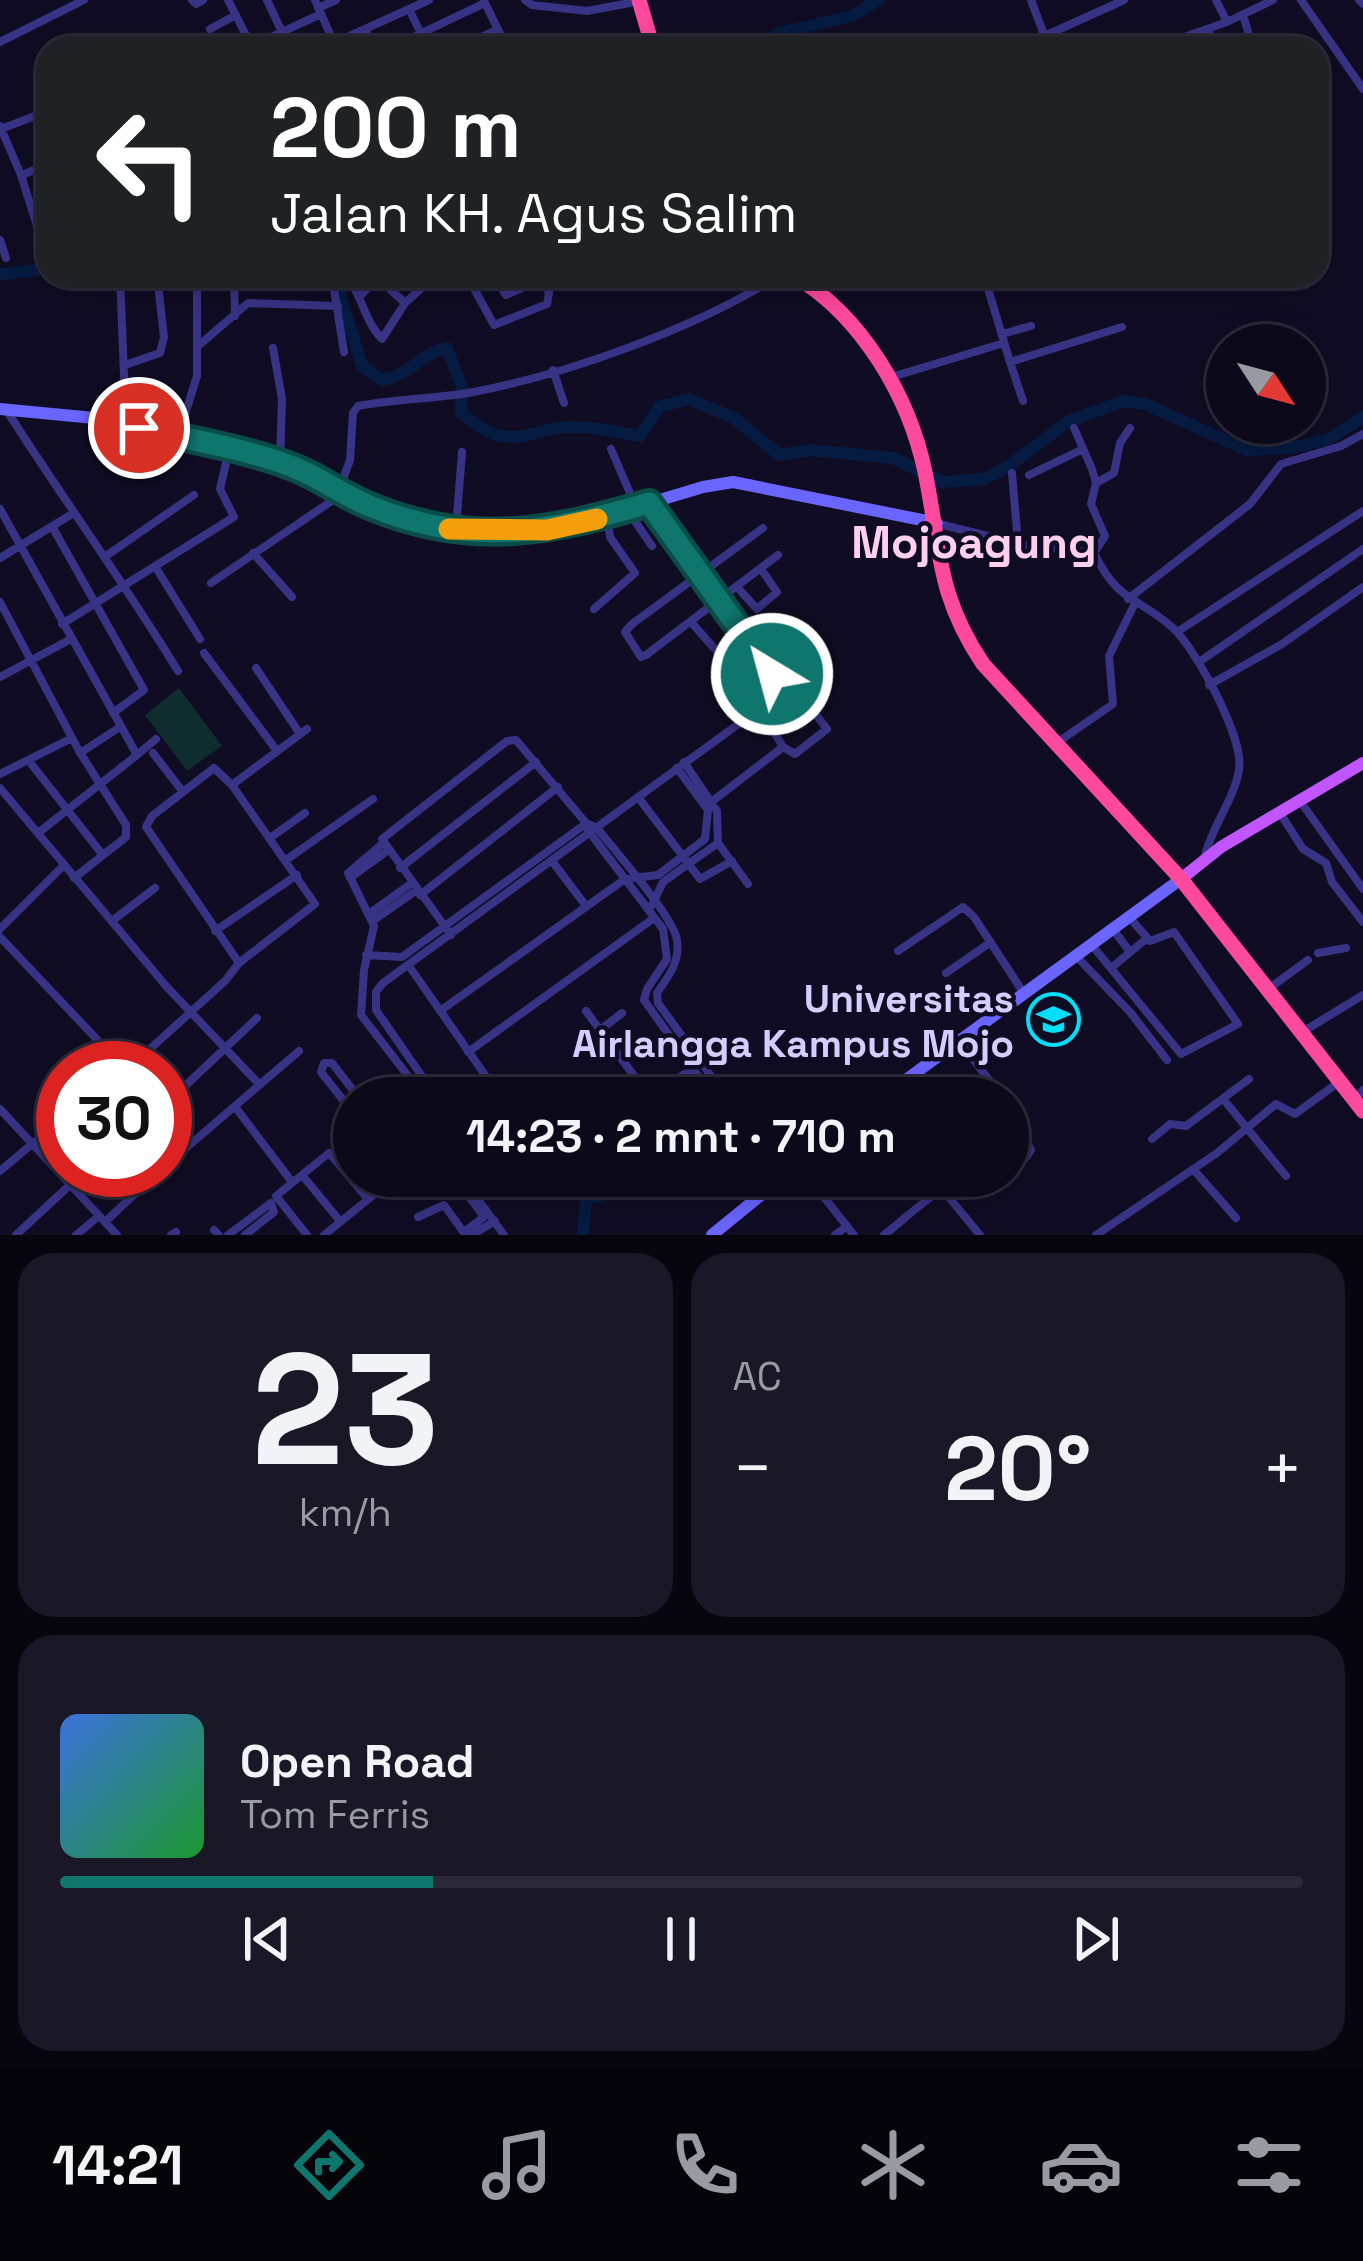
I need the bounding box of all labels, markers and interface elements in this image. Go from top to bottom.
text: 200 m [270,74,522,182]
icon: left [72,84,228,240]
text: Jalan KH. Agus Salim [270,179,798,248]
north arrow [1206,324,1326,444]
map controls [1206,324,1326,444]
pin [88,377,190,479]
icon: arrive [106,395,172,461]
district label: Mojoagung [851,514,1097,571]
position arrow [709,611,835,737]
place label: Universitas Airlangga Kampus Mojo [572,974,1014,1068]
school or university icon: Universitas Airlangga Kampus Mojo [1025,992,1081,1048]
speed limit sign: 30 [36,1041,192,1197]
text: 14:23 · 2 mnt · 710 m [466,1108,896,1165]
text: 23 [251,1310,439,1510]
text: AC [733,1352,782,1401]
text: 20° [944,1411,1091,1526]
text: − [733,1426,773,1510]
text: + [1262,1426,1303,1510]
text: km/h [299,1488,392,1537]
text: Open Road [240,1733,475,1790]
text: Tom Ferris [240,1790,430,1839]
icon: previous [234,1906,300,1972]
icon: pause [648,1906,714,1972]
icon: next [1063,1906,1129,1972]
icon: directions [287,2123,371,2207]
icon: music [475,2123,559,2207]
icon: phone [663,2123,747,2207]
icon: climate [851,2123,935,2207]
icon: car [1039,2123,1123,2207]
icon: filters [1227,2123,1311,2207]
text: 14:21 [52,2131,183,2200]

